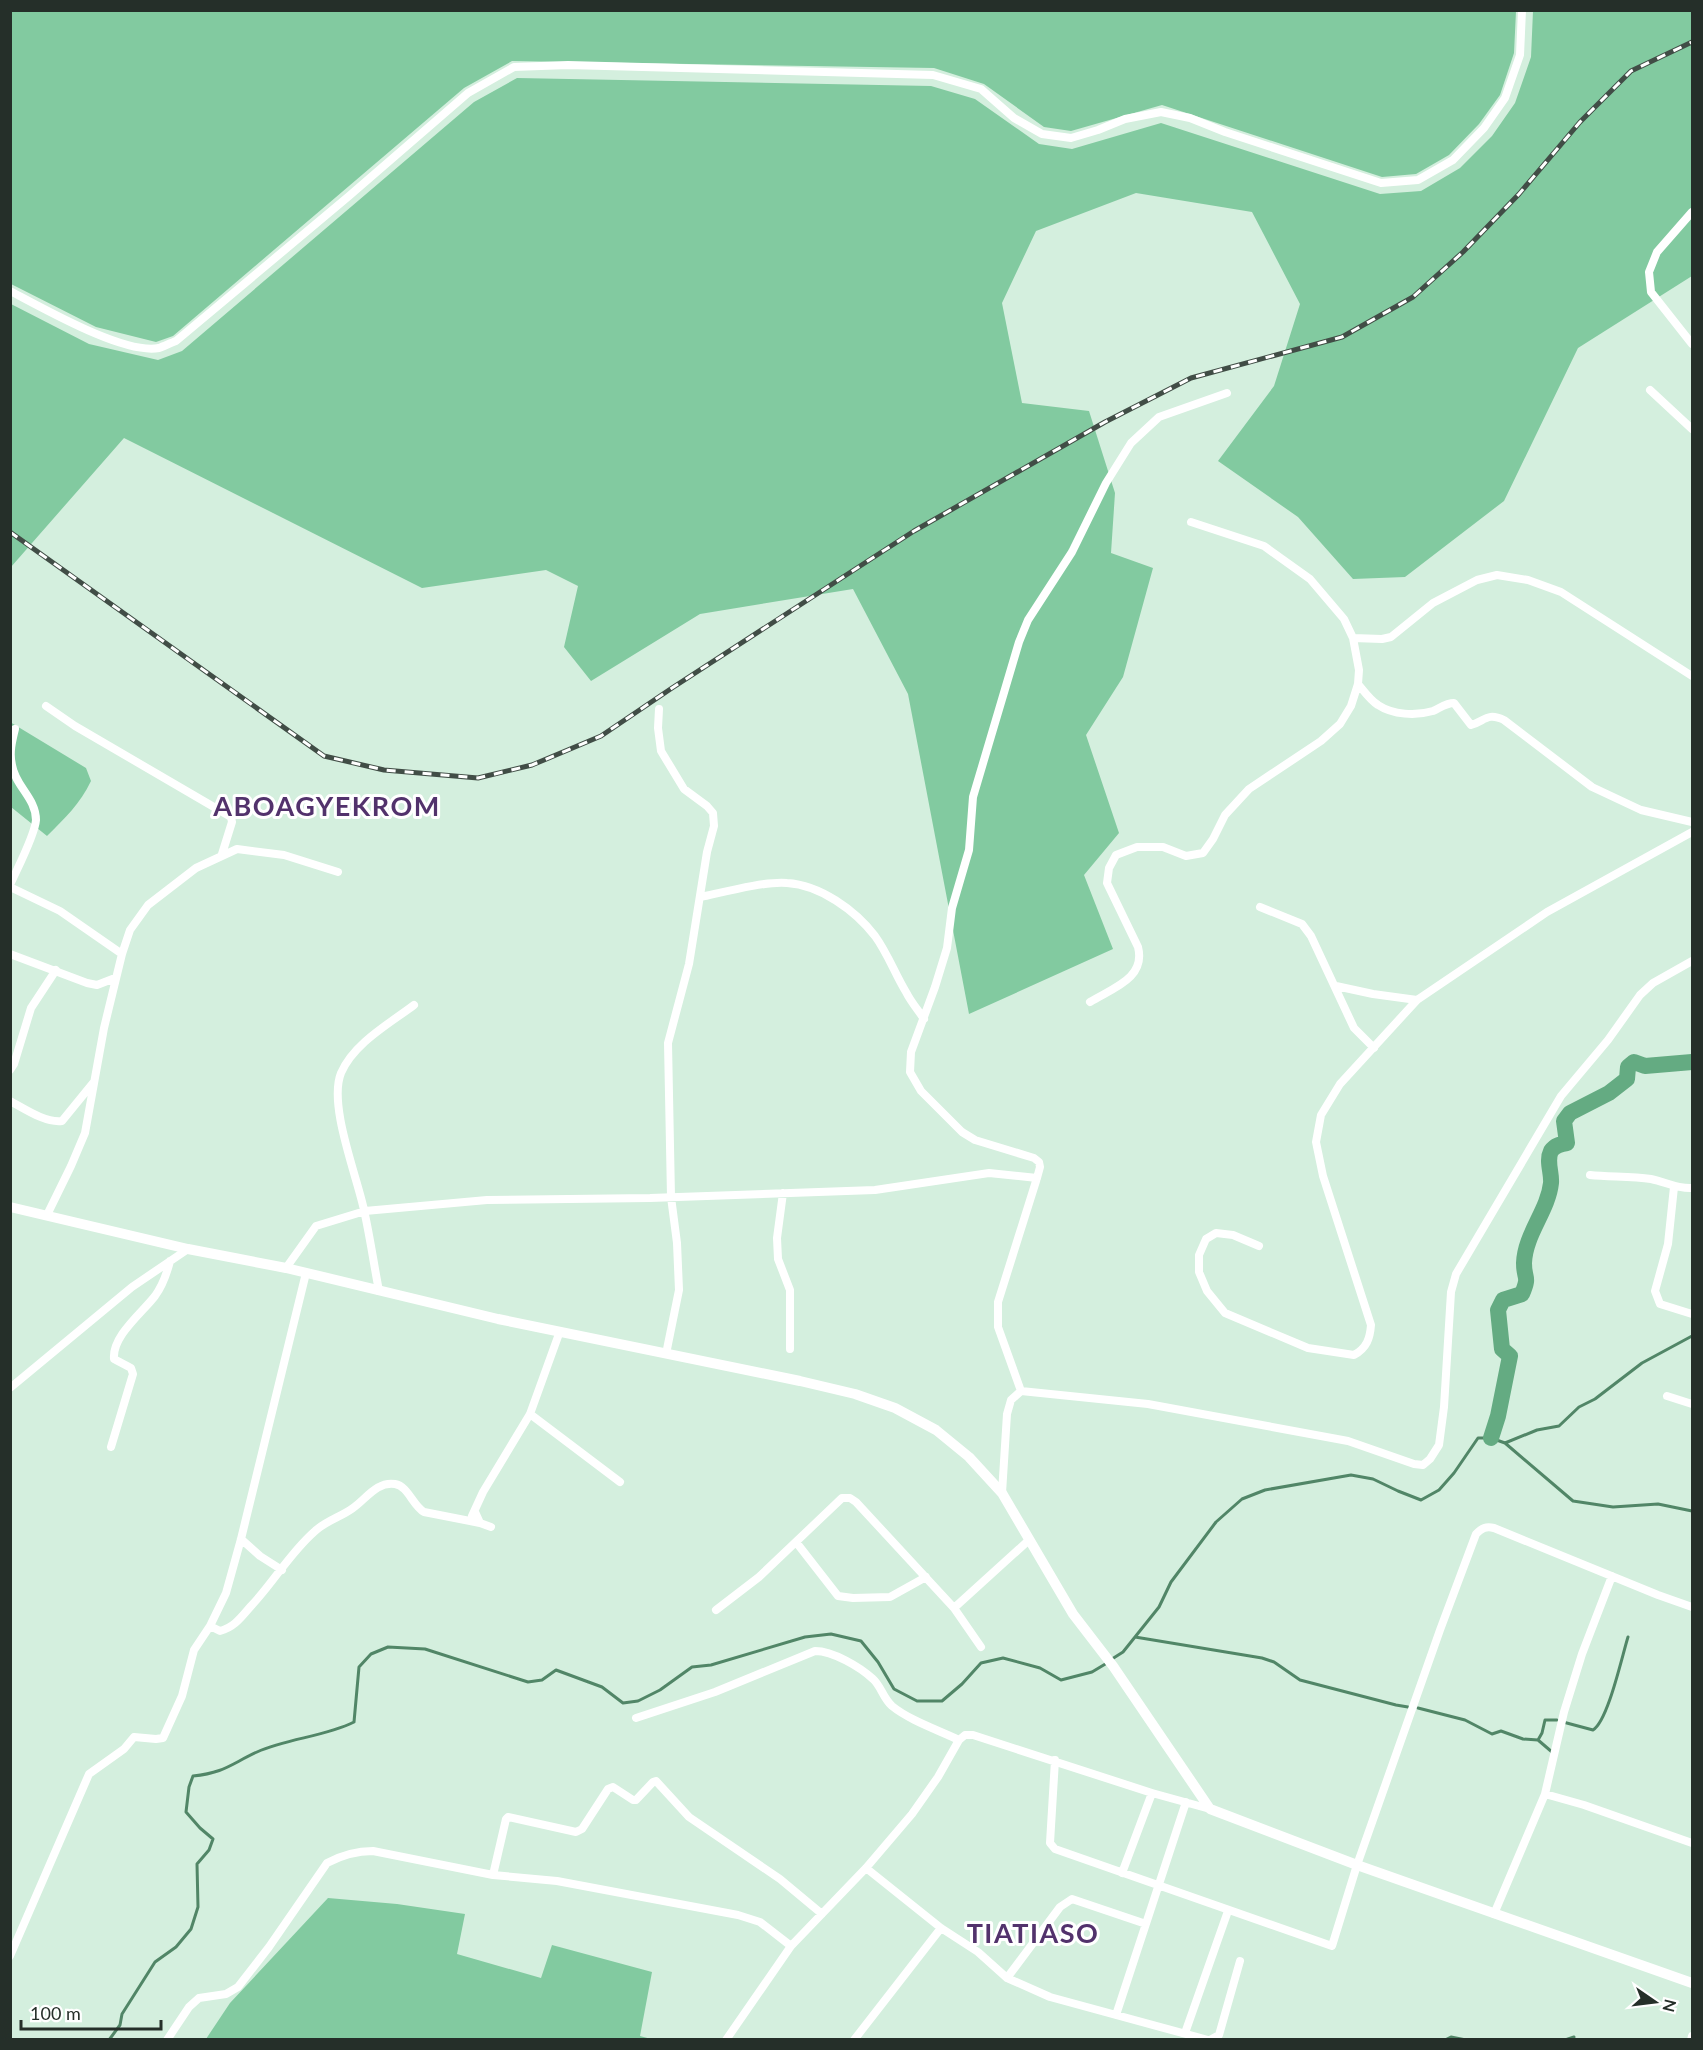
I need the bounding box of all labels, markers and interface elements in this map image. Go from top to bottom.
district label: ABOAGYEKROM [212,789,441,822]
district label: TIATIASO [967,1916,1099,1949]
north arrow [1625,1972,1685,2032]
scale bar [21,1993,160,2031]
text: N [1659,1997,1681,2014]
text: 100 m [30,2002,81,2024]

